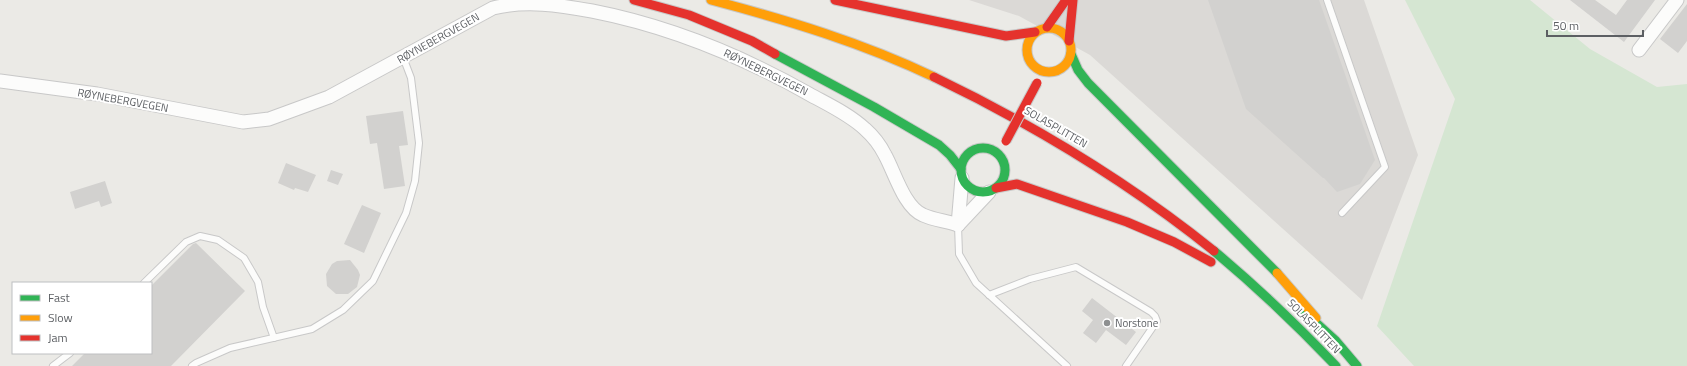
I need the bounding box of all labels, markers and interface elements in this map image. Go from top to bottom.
street label: RØYNEBERGVEGEN [394,9,482,67]
scale bar [1547,12,1643,38]
text: 50 m [1553,16,1579,35]
street label: RØYNEBERGVEGEN [721,45,811,99]
street label: RØYNEBERGVEGEN [76,84,170,116]
street label: SOLASPLITTEN [1021,102,1091,152]
legend [12,282,152,354]
text: Fast [48,288,71,307]
street label: SOLASPLITTEN [1284,295,1344,357]
text: Slow [48,308,73,327]
place label: Norstone [1115,315,1159,331]
marker: Norstone [1102,318,1112,328]
text: Jam [48,328,68,347]

